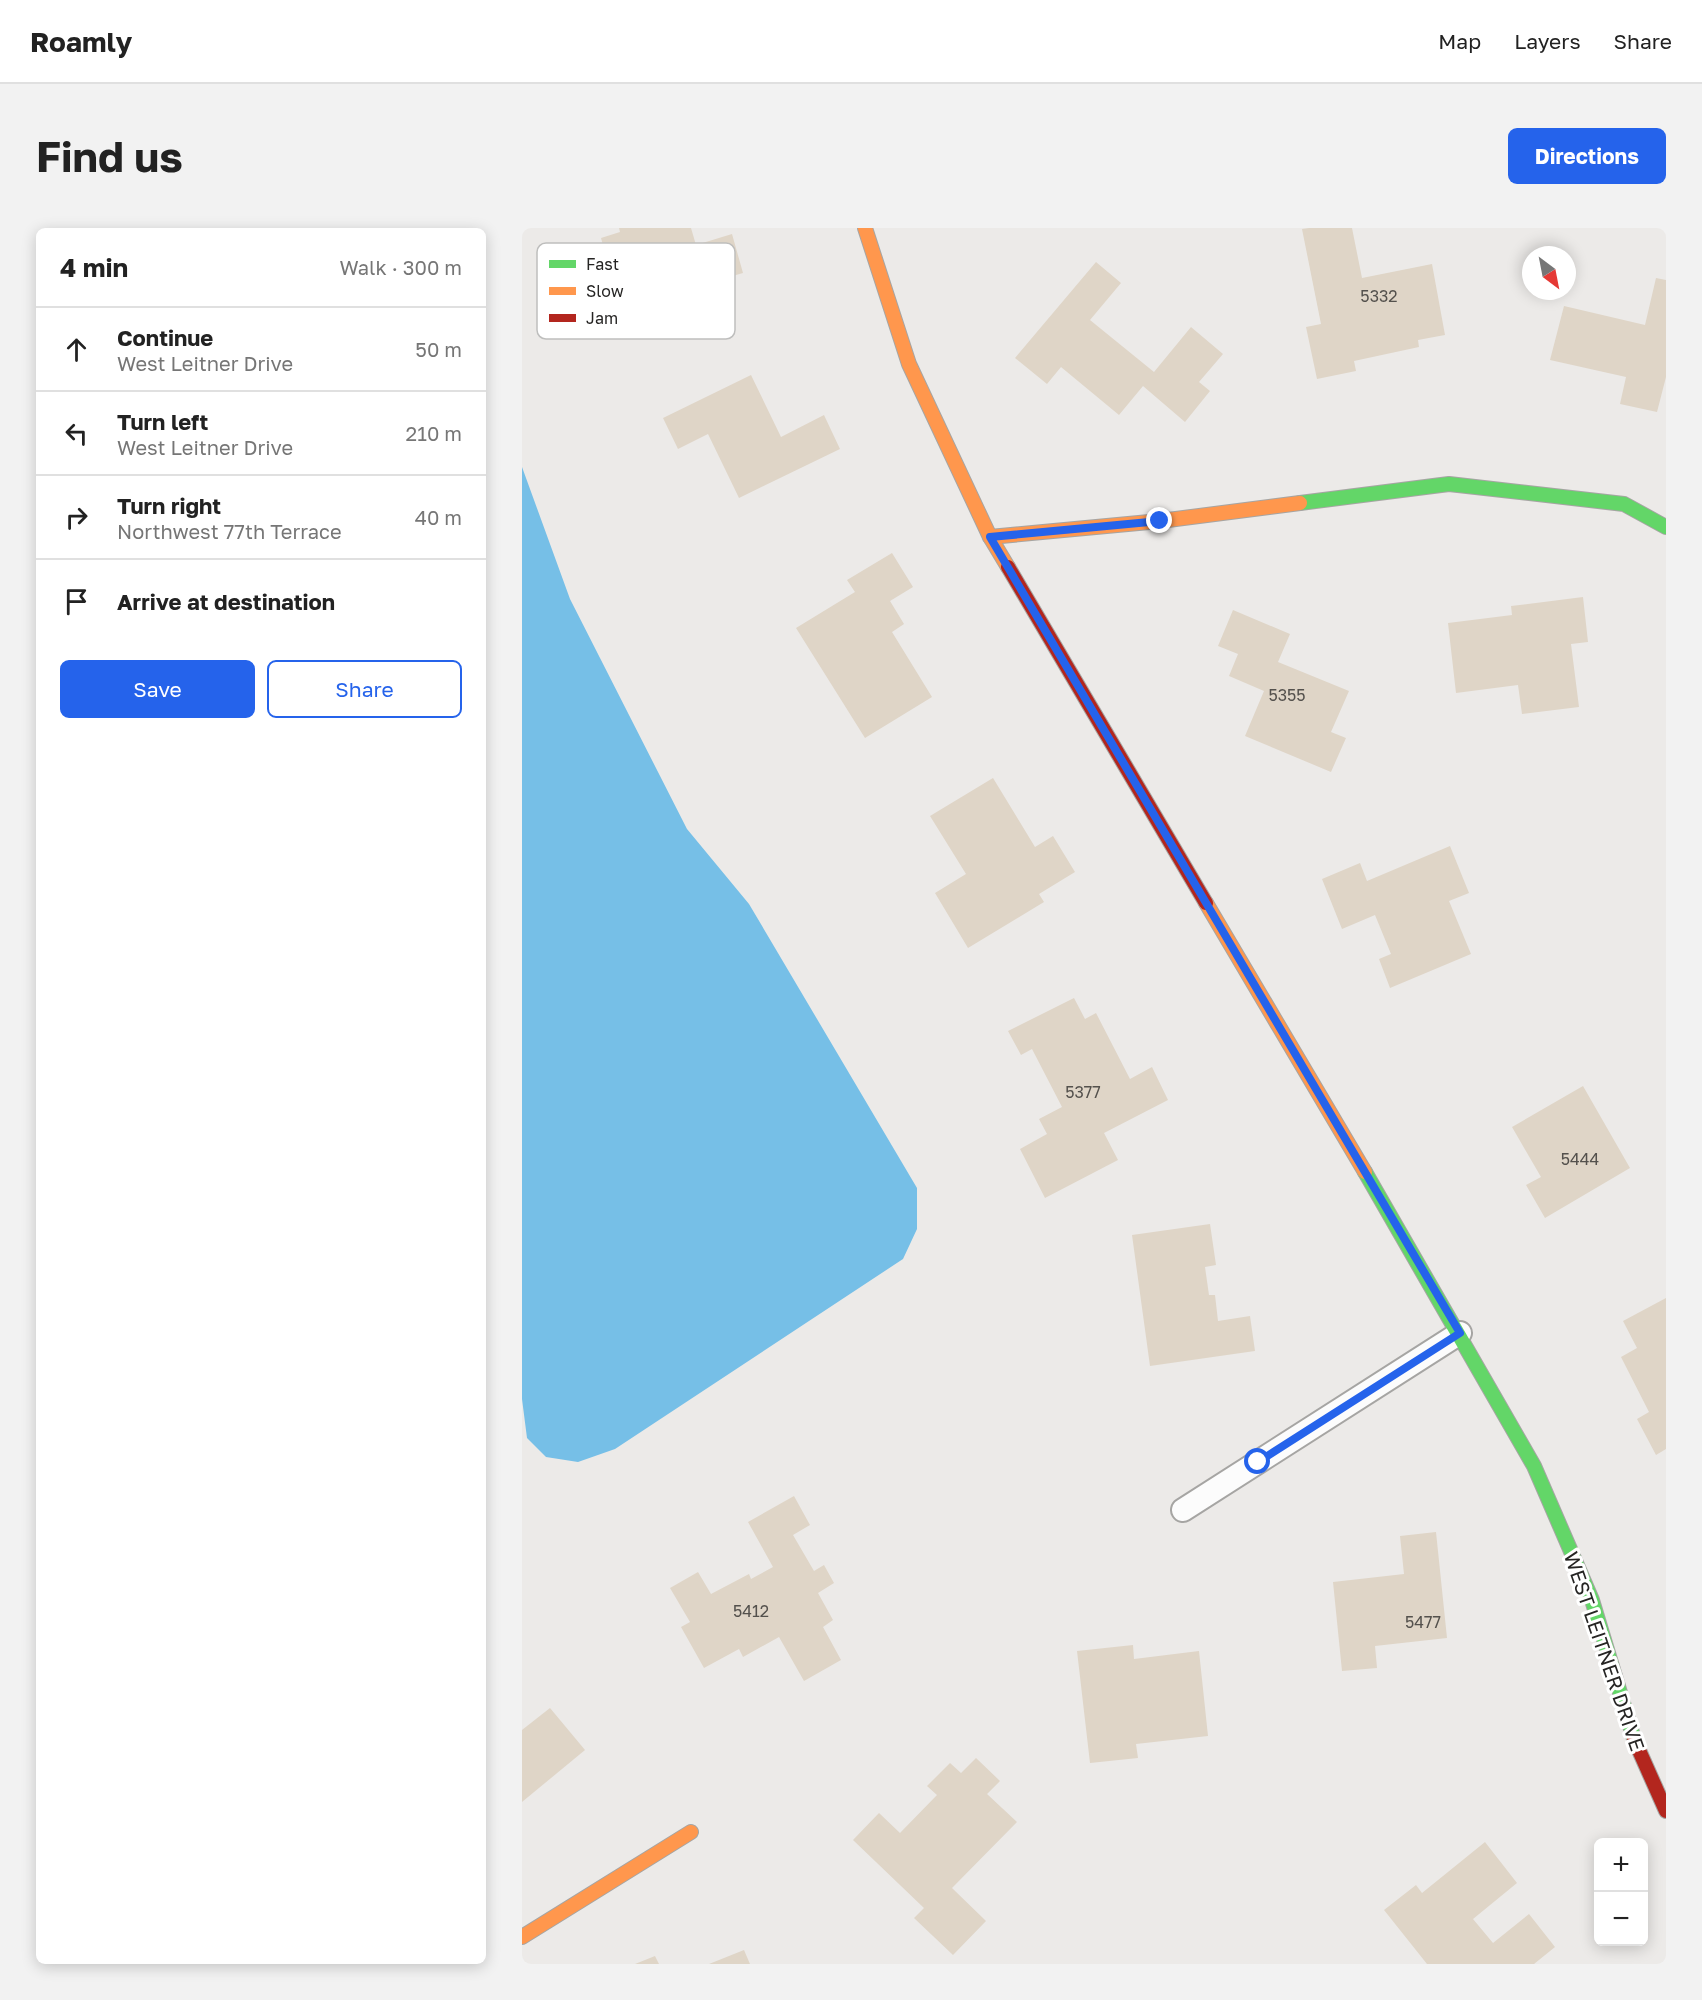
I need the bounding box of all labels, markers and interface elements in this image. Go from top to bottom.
text: Roamly [30,25,132,58]
text: Map [1438,28,1481,54]
text: Layers [1514,28,1581,54]
text: Share [1614,28,1672,54]
button: Directions [1508,128,1666,184]
text: Find us [36,131,183,181]
legend [537,243,735,339]
north arrow [1522,246,1576,300]
text: 4 min [60,252,128,283]
text: Fast [586,254,619,274]
text: Walk · 300 m [339,255,462,279]
text: Slow [586,281,624,301]
house number: 5332 [1360,286,1398,306]
text: Jam [586,308,618,328]
text: Continue [117,324,213,351]
icon: ahead [60,333,93,366]
text: 50 m [415,337,462,361]
text: West Leitner Drive [117,351,293,375]
text: Turn left [117,408,208,435]
icon: left [60,417,93,450]
text: 210 m [406,421,462,445]
text: West Leitner Drive [117,435,293,459]
text: Turn right [117,492,221,519]
icon: right [60,501,93,534]
text: 40 m [415,505,462,529]
route end [1146,507,1172,533]
text: Northwest 77th Terrace [117,519,342,543]
icon: arrive [60,585,93,618]
text: Arrive at destination [117,588,335,615]
button: Save [60,660,255,718]
button: Share [267,660,462,718]
house number: 5355 [1268,685,1306,705]
house number: 5377 [1065,1082,1101,1102]
house number: 5444 [1561,1149,1599,1169]
route start [1244,1448,1270,1474]
street label: WEST LEITNER DRIVE [1560,1548,1650,1754]
house number: 5412 [733,1601,769,1621]
house number: 5477 [1405,1612,1441,1632]
map controls [1594,1838,1648,1946]
button: + [1594,1838,1648,1892]
button: − [1594,1892,1648,1946]

